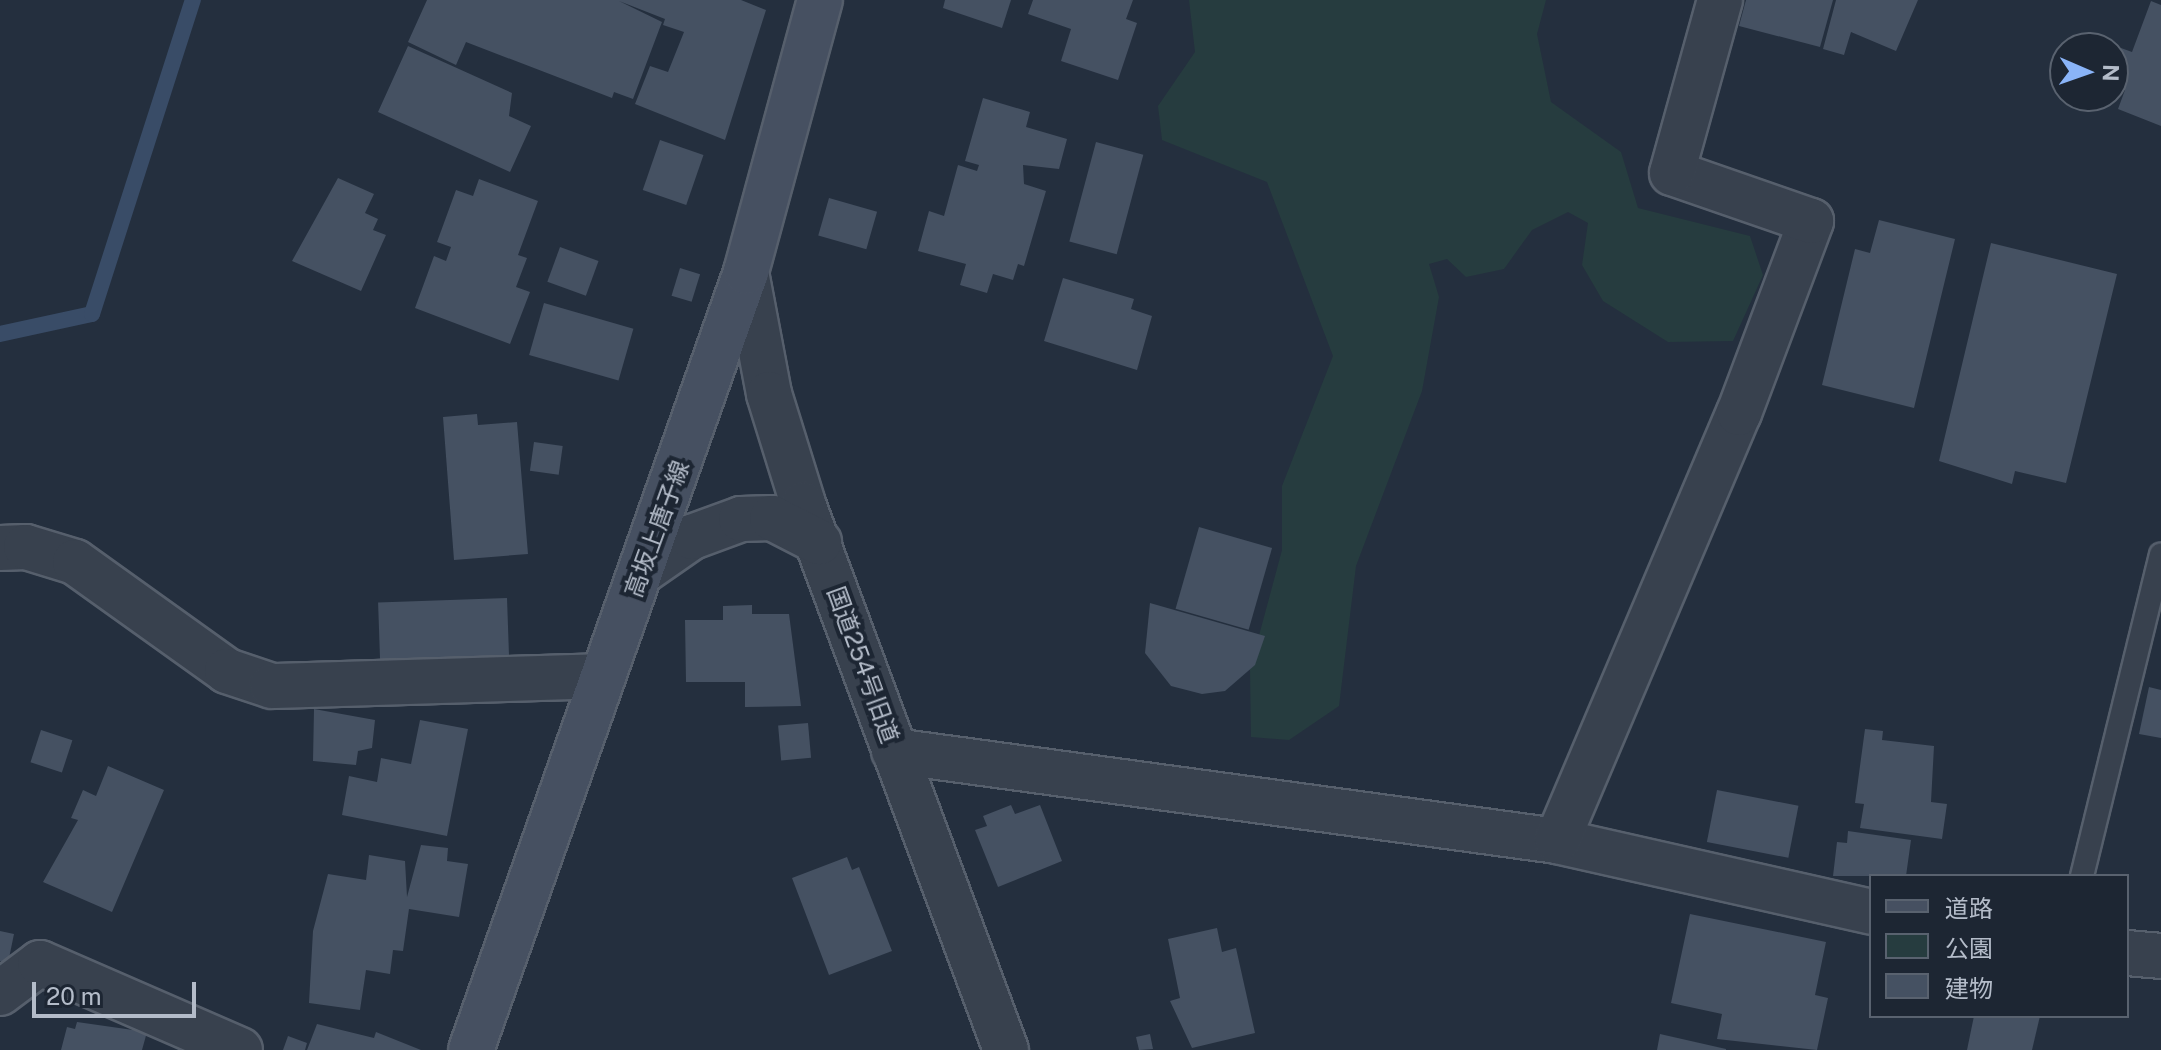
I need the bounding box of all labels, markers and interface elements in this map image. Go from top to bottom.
north arrow [2049,32,2129,112]
text: N [2098,64,2124,82]
street label: 高坂上唐子線 [619,456,695,602]
street label: 国道254号旧道 [821,583,905,747]
legend [1869,874,2129,1018]
text: 道路 [1945,894,1993,922]
text: 公園 [1945,934,1993,962]
scale bar [36,966,200,1016]
text: 建物 [1945,974,1993,1002]
text: 20 m [46,982,102,1010]

